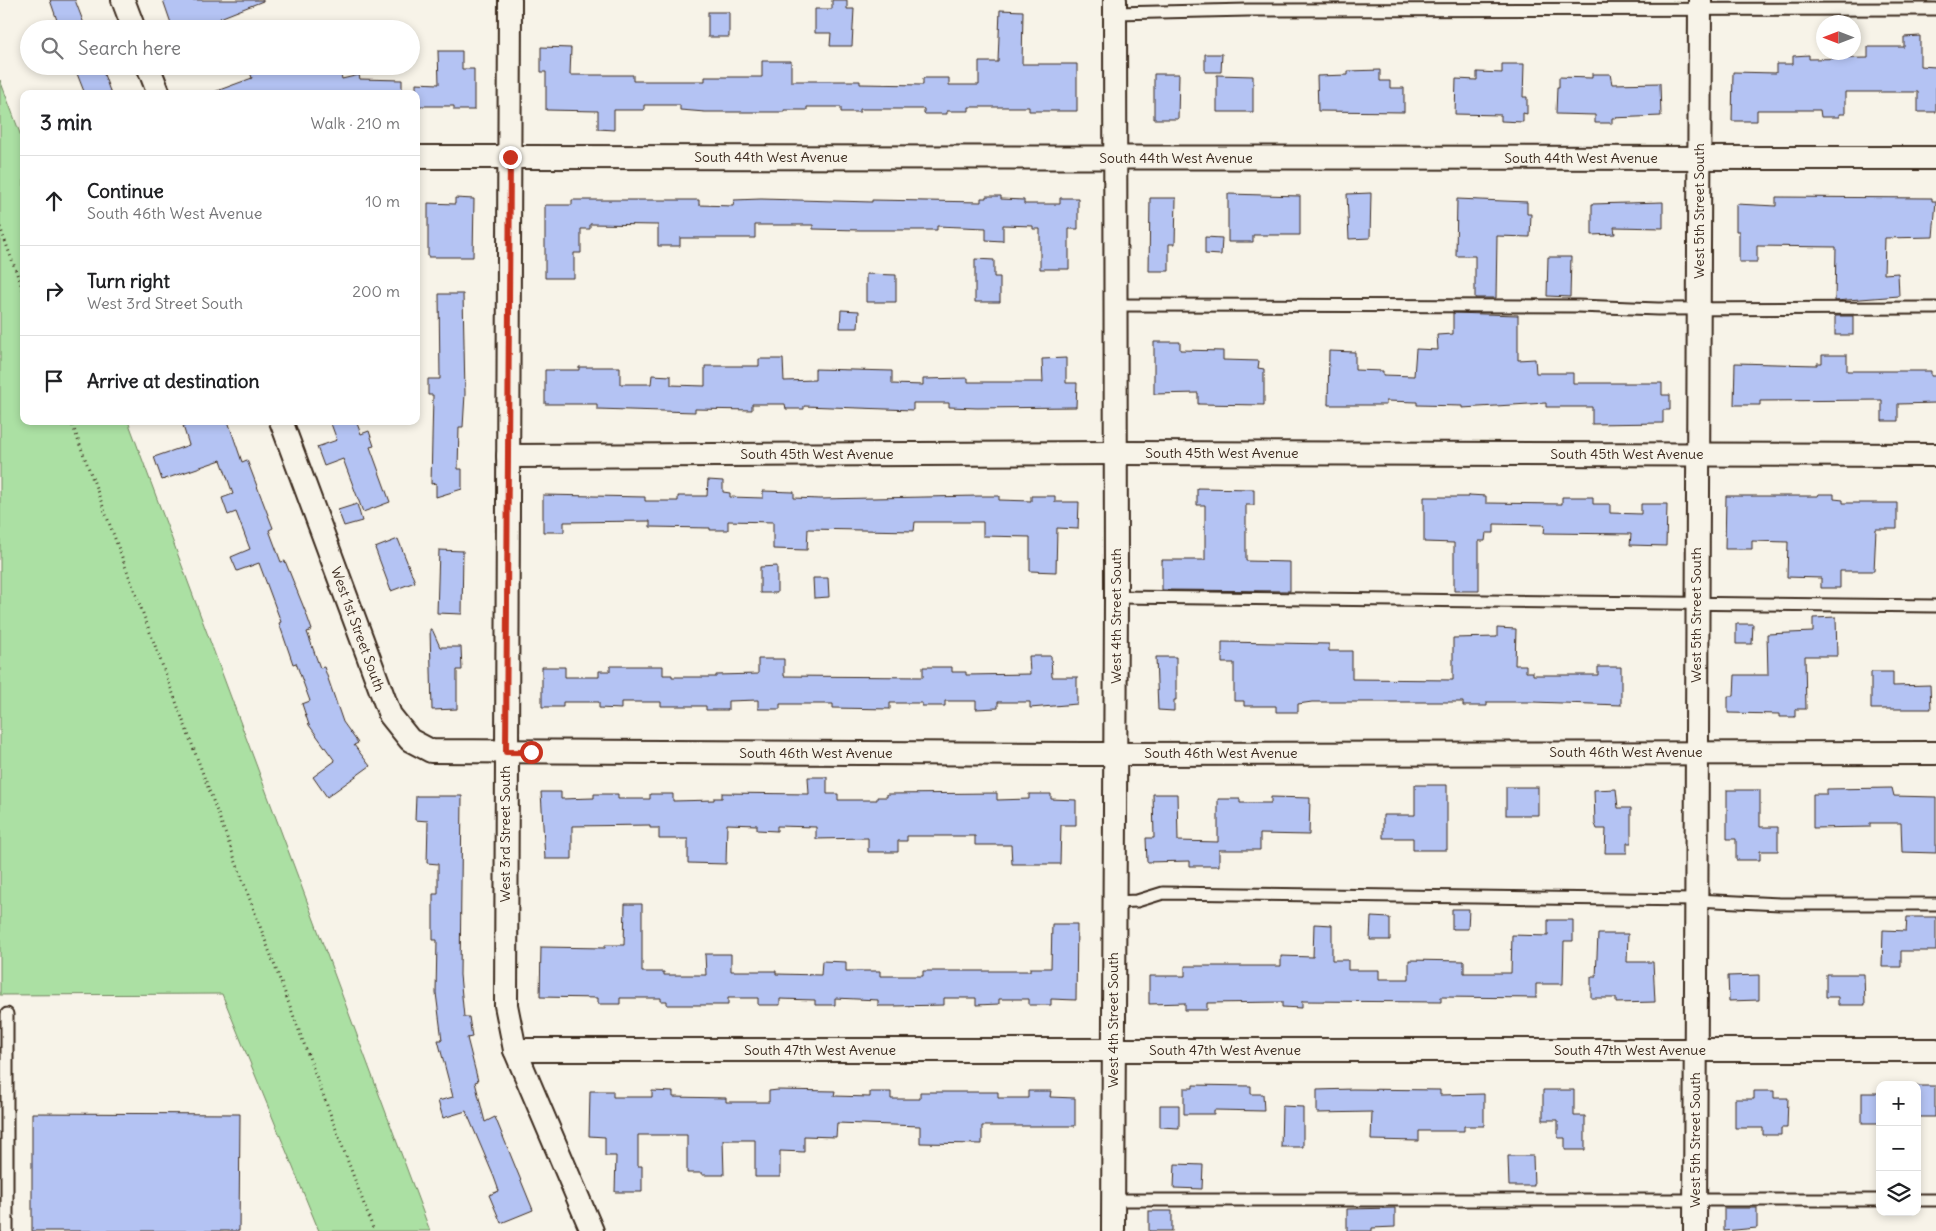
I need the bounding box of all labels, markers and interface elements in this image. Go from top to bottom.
north arrow [1816,15,1861,60]
search box [20,20,420,75]
icon: search [38,34,66,62]
text: Search here [78,36,181,60]
text: 3 min [40,109,92,136]
text: Walk · 210 m [310,113,400,133]
street label: West 5th Street South [1690,143,1708,279]
route end [499,146,522,169]
street label: South 44th West Avenue [694,148,848,166]
street label: South 44th West Avenue [1099,149,1253,167]
street label: South 44th West Avenue [1504,149,1658,167]
text: Continue [87,179,164,203]
icon: ahead [40,187,68,215]
text: 10 m [365,191,400,211]
text: South 46th West Avenue [87,203,262,223]
text: Turn right [87,269,170,293]
icon: right [40,277,68,305]
text: 200 m [352,281,400,301]
text: West 3rd Street South [87,293,243,313]
icon: arrive [40,367,68,395]
text: Arrive at destination [87,369,260,393]
street label: South 45th West Avenue [1145,444,1299,462]
street label: South 45th West Avenue [740,445,894,463]
street label: South 45th West Avenue [1550,445,1704,463]
street label: West 5th Street South [1687,547,1705,683]
street label: West 4th Street South [1107,548,1125,684]
street label: West 1st Street South [327,564,389,694]
route start [520,741,543,764]
street label: South 46th West Avenue [1549,743,1703,761]
street label: South 46th West Avenue [739,744,893,762]
street label: South 46th West Avenue [1144,744,1298,762]
street label: West 3rd Street South [496,766,514,902]
street label: West 4th Street South [1104,952,1122,1088]
street label: South 47th West Avenue [744,1041,896,1059]
street label: South 47th West Avenue [1149,1041,1301,1059]
street label: South 47th West Avenue [1554,1041,1706,1059]
street label: West 5th Street South [1686,1072,1704,1208]
map controls [1876,1081,1921,1216]
button: + [1876,1081,1921,1126]
button: − [1876,1126,1921,1171]
button: layers [1876,1171,1921,1216]

